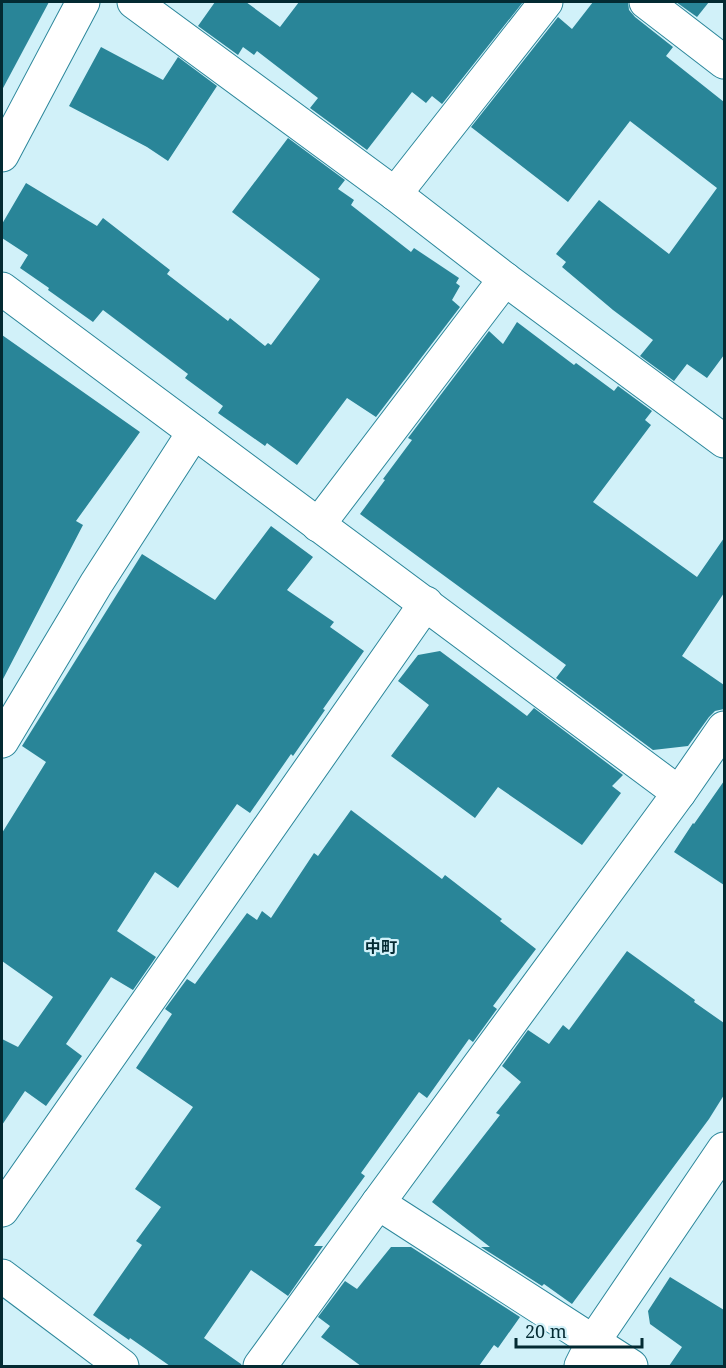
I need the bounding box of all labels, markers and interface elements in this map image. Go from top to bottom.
district label: 中町 [365,936,397,958]
scale bar [516,1311,642,1349]
text: 20 m [525,1319,567,1343]

